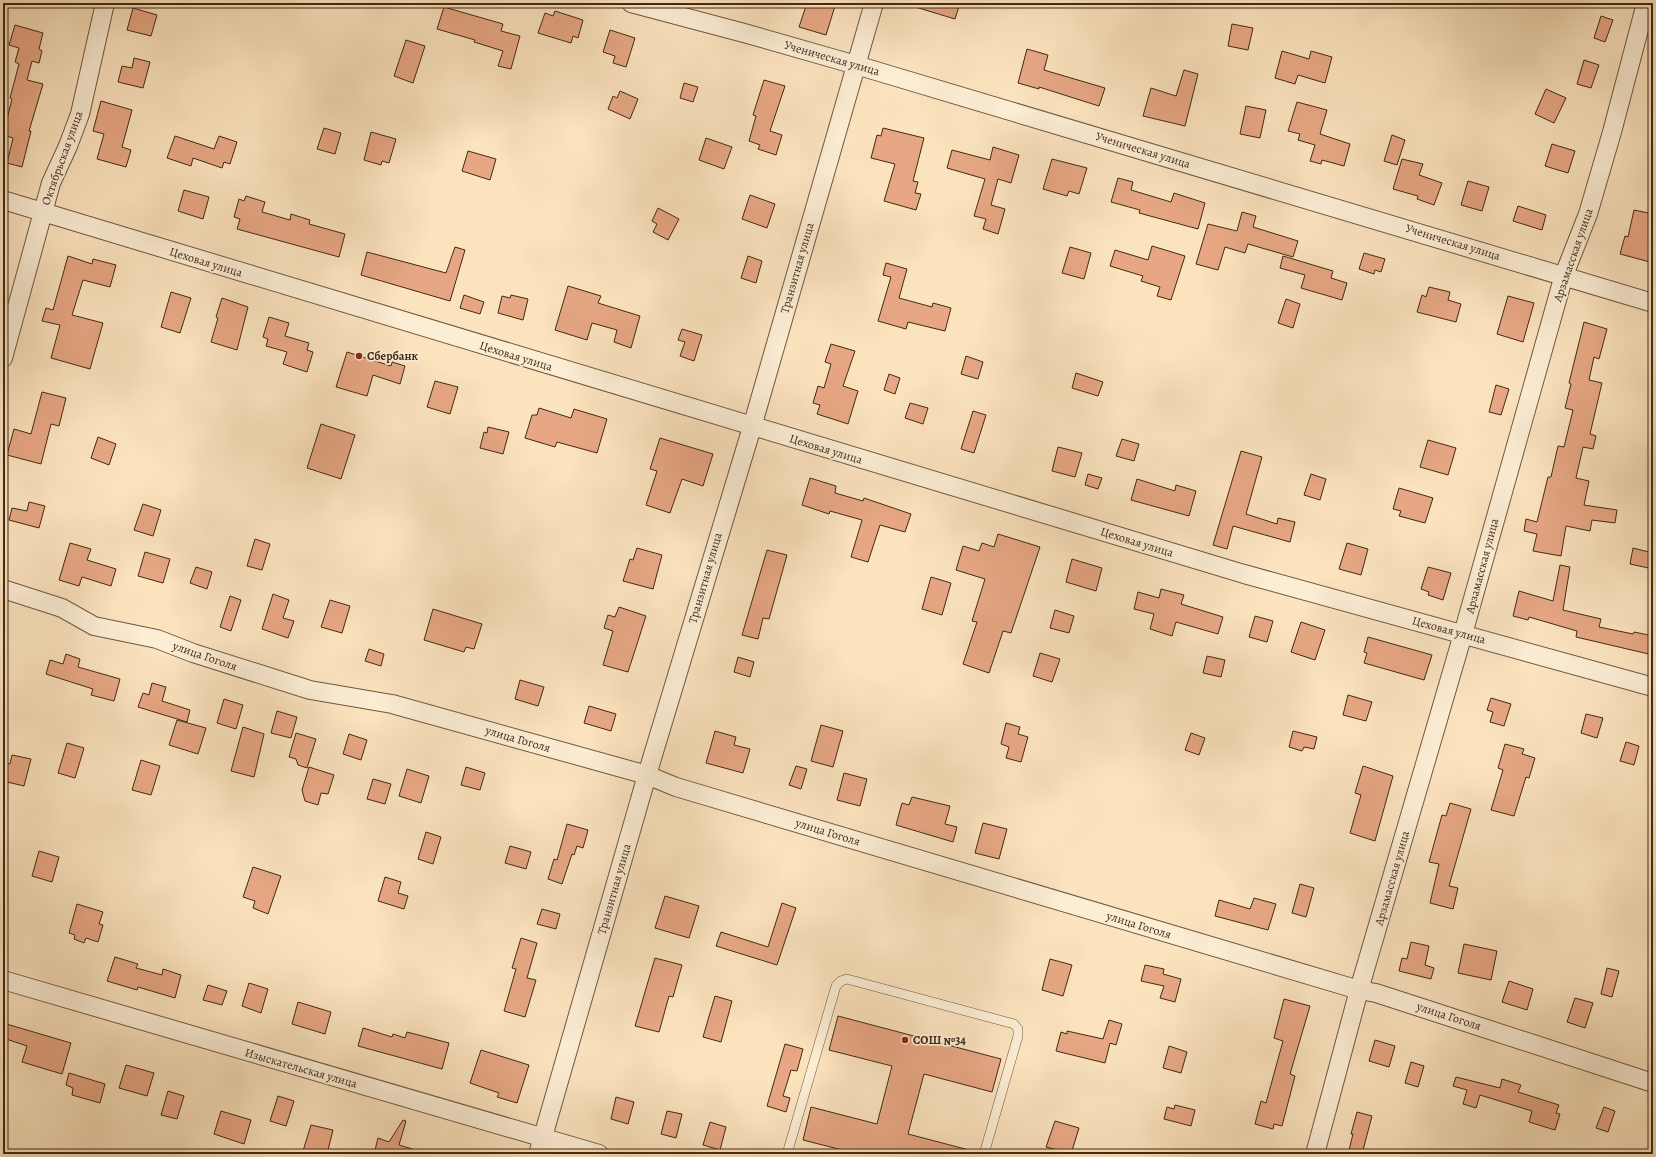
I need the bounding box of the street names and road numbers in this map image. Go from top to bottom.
street label: Ученическая улица [782,37,882,79]
street label: Октябрьская улица [38,108,87,207]
street label: Ученическая улица [1094,128,1193,172]
street label: Арзамасская улица [1549,206,1597,305]
street label: Транзитная улица [776,220,818,315]
street label: Ученическая улица [1404,220,1503,264]
street label: Цеховая улица [168,243,245,281]
street label: Цеховая улица [478,337,555,375]
street label: Цеховая улица [788,430,865,468]
street label: Арзамасская улица [1461,516,1503,616]
street label: Цеховая улица [1099,523,1176,561]
street label: Транзитная улица [684,530,726,625]
street label: Цеховая улица [1410,612,1488,648]
street label: улица Гоголя [170,637,239,675]
street label: улица Гоголя [483,722,553,756]
street label: улица Гоголя [793,814,863,850]
street label: Арзамасская улица [1371,828,1413,928]
street label: Транзитная улица [593,841,635,936]
street label: улица Гоголя [1104,907,1174,943]
street label: улица Гоголя [1414,998,1484,1034]
street label: Изыскательская улица [243,1044,360,1092]

